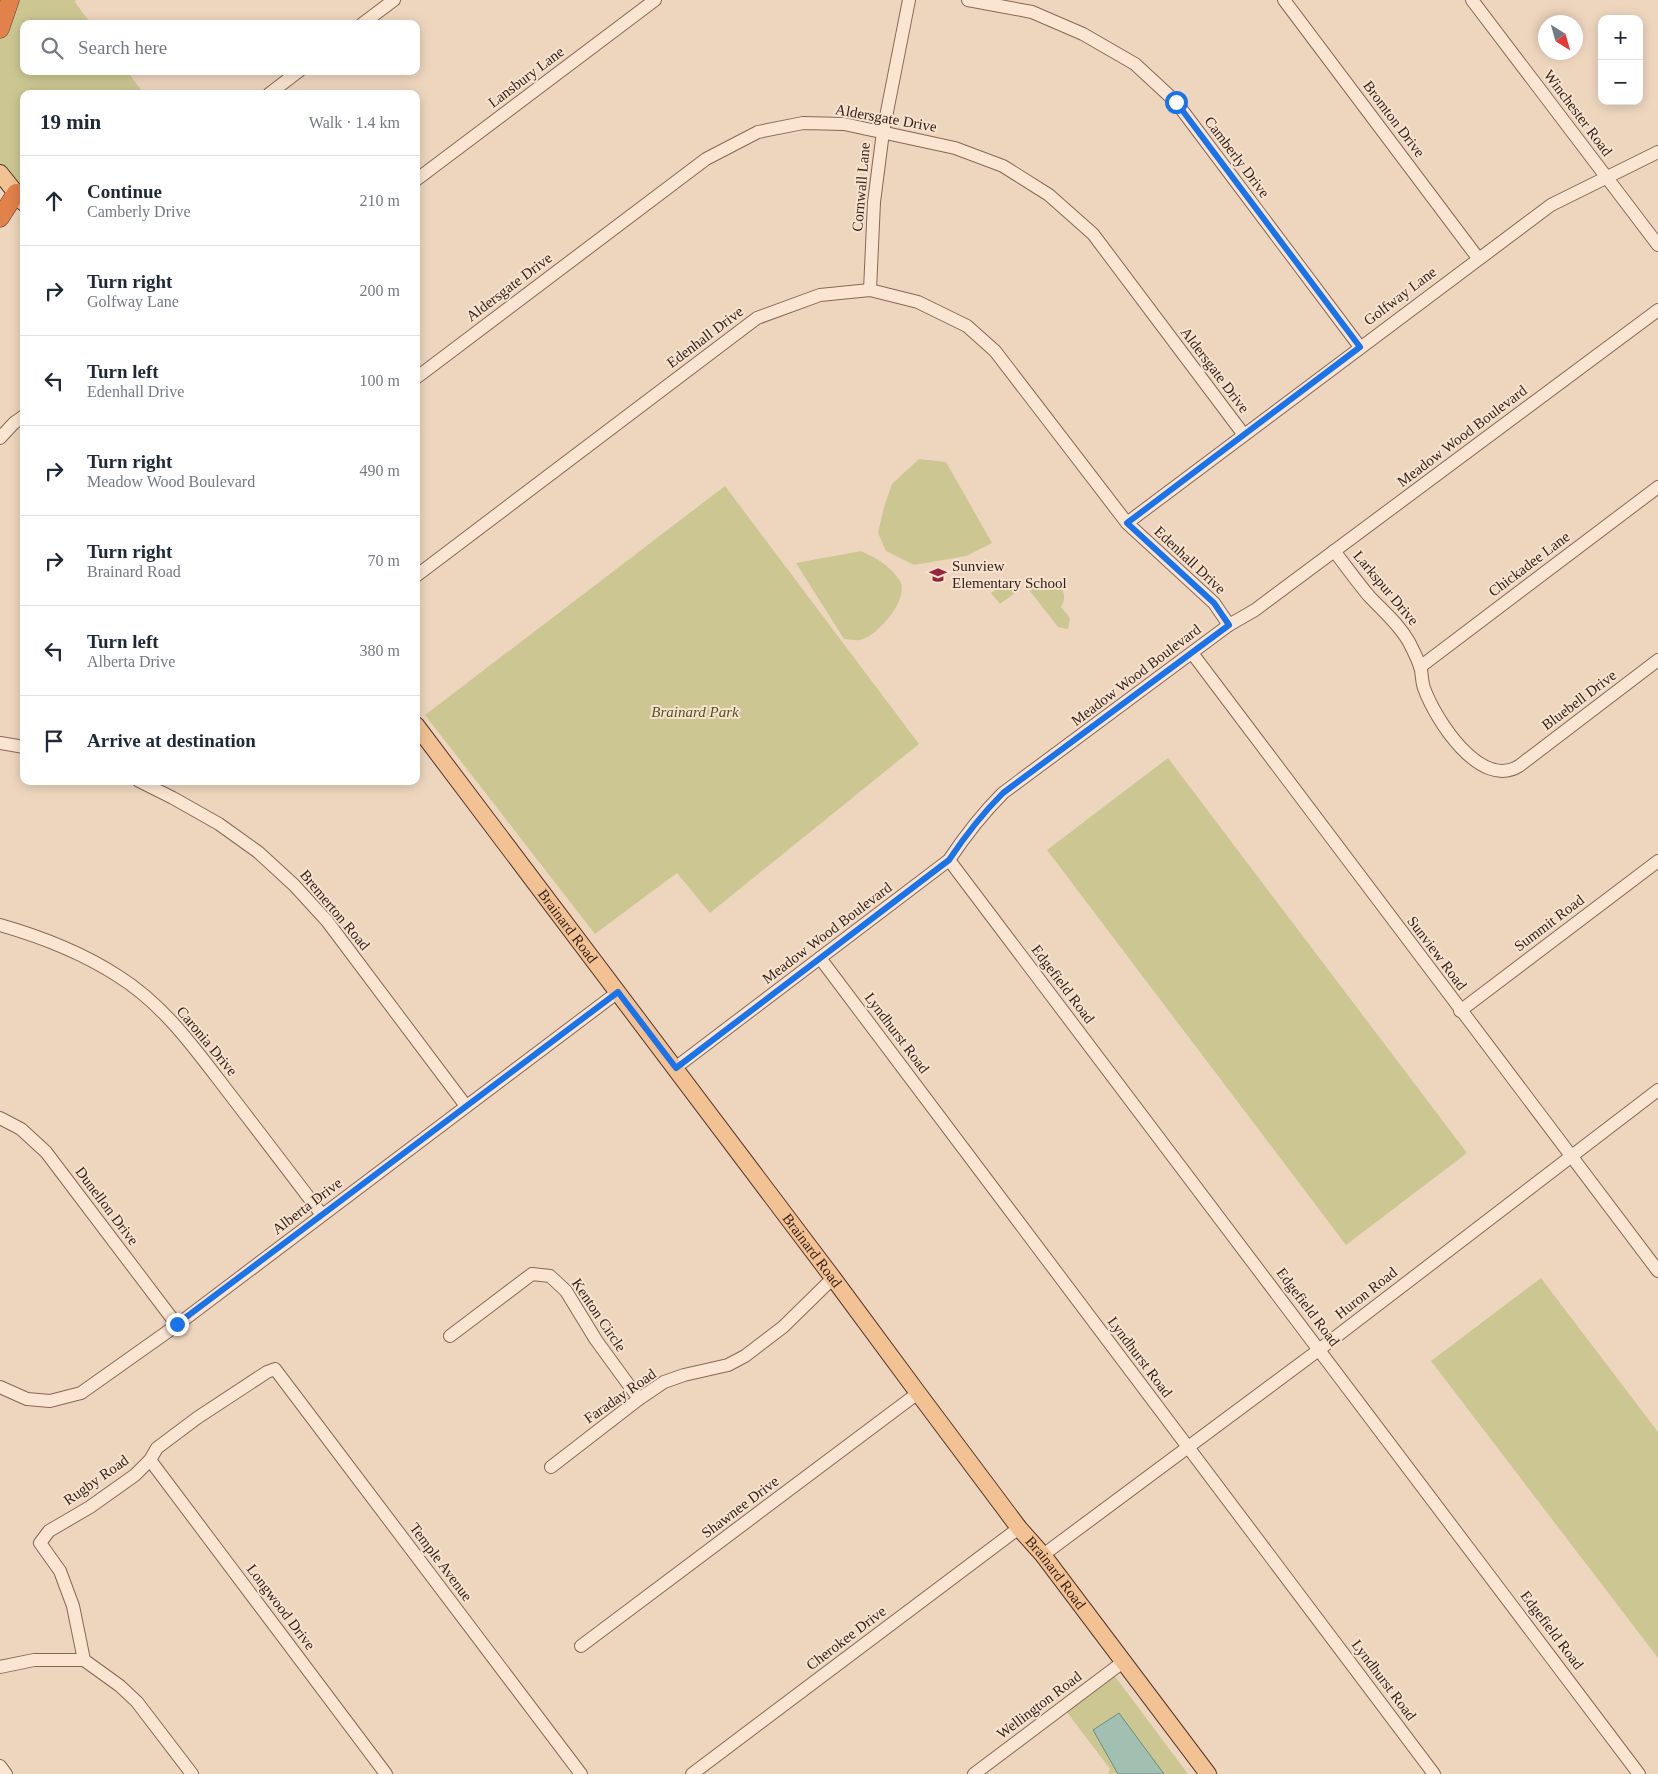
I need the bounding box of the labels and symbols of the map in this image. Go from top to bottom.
north arrow [1538,15,1583,60]
street label: Lansbury Lane [485,43,567,111]
street label: Winchester Road [1541,67,1616,159]
street label: Bromton Drive [1360,78,1428,161]
route start [1165,91,1188,114]
street label: Aldersgate Drive [834,101,938,135]
street label: Camberly Drive [1201,113,1273,201]
street label: Cornwall Lane [849,141,873,232]
street label: Aldersgate Drive [463,249,555,324]
street label: Golfway Lane [1361,263,1440,328]
street label: Edenhall Drive [664,303,747,371]
street label: Aldersgate Drive [1178,324,1253,416]
street label: Meadow Wood Boulevard [1394,382,1530,490]
street label: Edenhall Drive [1151,523,1229,597]
street label: Chickadee Lane [1485,528,1573,600]
street label: Larkspur Drive [1350,548,1422,629]
place label: Sunview Elementary School [952,558,1067,591]
school or university icon: Sunview Elementary School [928,565,948,585]
street label: Meadow Wood Boulevard [1068,621,1204,729]
street label: Bluebell Drive [1539,667,1620,733]
park label: Brainard Park [651,704,739,720]
street label: Bremerton Road [297,867,373,954]
street label: Meadow Wood Boulevard [759,879,895,987]
street label: Brainard Road [535,886,601,967]
street label: Summit Road [1511,891,1587,954]
street label: Sunview Road [1404,913,1470,993]
street label: Edgefield Road [1028,942,1098,1027]
street label: Lyndhurst Road [862,990,933,1077]
street label: Caronia Drive [173,1003,241,1079]
street label: Dunellon Drive [72,1164,142,1249]
street label: Alberta Drive [269,1174,345,1237]
street label: Brainard Road [779,1210,845,1291]
street label: Huron Road [1332,1264,1400,1322]
street label: Edgefield Road [1273,1265,1343,1350]
street label: Kenton Circle [569,1275,629,1355]
route end [166,1313,189,1336]
street label: Lyndhurst Road [1105,1314,1176,1401]
street label: Faraday Road [581,1365,659,1427]
street label: Rugby Road [61,1452,132,1508]
street label: Shawnee Drive [698,1473,782,1541]
street label: Temple Avenue [407,1520,476,1604]
street label: Brainard Road [1022,1533,1089,1613]
street label: Longwood Drive [244,1561,319,1653]
street label: Edgefield Road [1517,1588,1587,1673]
street label: Cherokee Drive [803,1603,889,1673]
street label: Lyndhurst Road [1349,1637,1420,1724]
street label: Wellington Road [994,1668,1085,1742]

